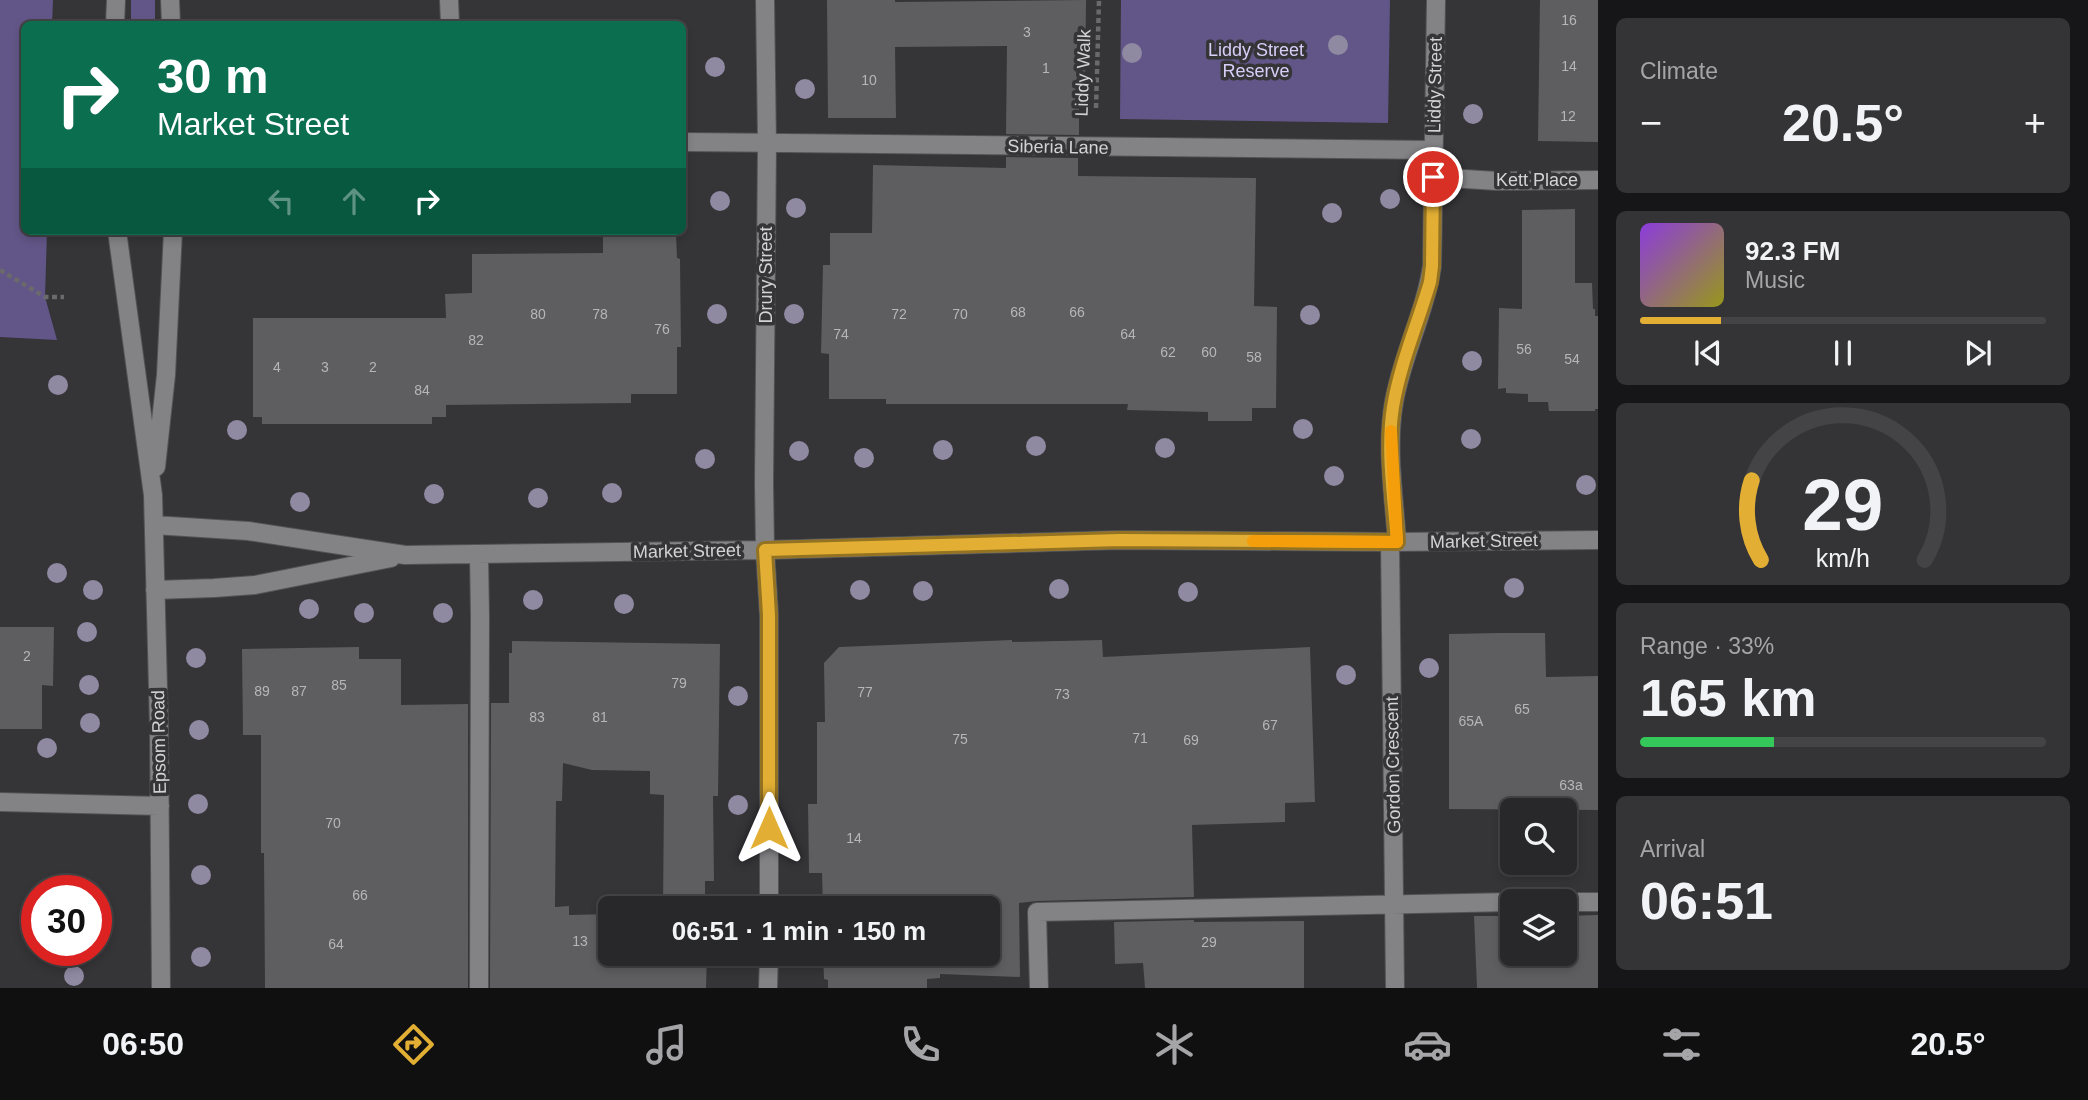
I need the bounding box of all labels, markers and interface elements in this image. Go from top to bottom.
house number: 16 [1561,12,1577,28]
house number: 3 [1023,24,1031,40]
street label: Liddy Walk [1071,28,1095,117]
street label: Liddy Street [1424,37,1446,133]
park label: Liddy Street Reserve [1208,40,1304,81]
icon: right [42,49,133,140]
text: 30 m [157,49,269,103]
house number: 14 [1561,58,1577,74]
text: Climate [1640,58,1718,84]
house number: 1 [1042,60,1050,76]
house number: 10 [861,72,877,88]
text: 20.5° [1782,94,1904,152]
text: − [1640,102,1662,144]
text: + [2024,102,2046,144]
text: Market Street [157,106,349,142]
house number: 12 [1560,108,1576,124]
street label: Siberia Lane [1007,136,1109,158]
pin [1403,147,1463,207]
icon: arrive [1414,158,1452,196]
street label: Kett Place [1496,170,1578,190]
icon: left [262,182,300,220]
icon: ahead [335,182,373,220]
icon: right [408,182,446,220]
street label: Drury Street [756,226,776,324]
text: 92.3 FM [1745,236,1840,266]
text: Music [1745,267,1805,293]
house number: 68 [1010,304,1026,320]
house number: 66 [1069,304,1085,320]
house number: 80 [530,306,546,322]
house number: 78 [592,306,608,322]
house number: 72 [891,306,907,322]
house number: 70 [952,306,968,322]
house number: 76 [654,321,670,337]
house number: 74 [833,326,849,342]
house number: 64 [1120,326,1136,342]
house number: 82 [468,332,484,348]
icon: previous [1689,334,1727,372]
icon: pause [1824,334,1862,372]
icon: next [1959,334,1997,372]
house number: 56 [1516,341,1532,357]
house number: 62 [1160,344,1176,360]
house number: 60 [1201,344,1217,360]
house number: 58 [1246,349,1262,365]
house number: 54 [1564,351,1580,367]
house number: 4 [273,359,281,375]
house number: 3 [321,359,329,375]
house number: 2 [369,359,377,375]
house number: 84 [414,382,430,398]
text: 29 [1803,464,1883,545]
street label: Market Street [1430,530,1538,552]
street label: Market Street [633,540,741,562]
text: km/h [1816,544,1870,572]
text: Range · 33% [1640,633,1774,659]
house number: 2 [23,648,31,664]
text: 165 km [1640,669,1816,727]
house number: 79 [671,675,687,691]
house number: 85 [331,677,347,693]
house number: 89 [254,683,270,699]
house number: 87 [291,683,307,699]
house number: 77 [857,684,873,700]
house number: 73 [1054,686,1070,702]
street label: Epsom Road [148,690,170,794]
street label: Gordon Crescent [1382,696,1404,834]
house number: 65 [1514,701,1530,717]
house number: 83 [529,709,545,725]
house number: 81 [592,709,608,725]
house number: 65A [1459,713,1484,729]
house number: 67 [1262,717,1278,733]
house number: 71 [1132,730,1148,746]
house number: 75 [952,731,968,747]
house number: 69 [1183,732,1199,748]
house number: 63a [1559,777,1583,793]
position arrow [732,791,806,865]
map controls [1500,798,1577,966]
button: search [1500,798,1577,875]
house number: 70 [325,815,341,831]
house number: 14 [846,830,862,846]
text: Arrival [1640,836,1705,862]
text: 06:51 [1640,872,1773,930]
speed limit sign: 30 [21,875,112,966]
house number: 66 [352,887,368,903]
button: layers [1500,889,1577,966]
text: 06:51 · 1 min · 150 m [672,916,926,946]
house number: 13 [572,933,588,949]
house number: 29 [1201,934,1217,950]
house number: 64 [328,936,344,952]
icon: directions [389,1020,438,1069]
icon: music [642,1020,691,1069]
icon: phone [896,1020,945,1069]
icon: climate [1150,1020,1199,1069]
icon: car [1403,1020,1452,1069]
icon: filters [1657,1020,1706,1069]
text: 06:50 [102,1026,184,1062]
text: 20.5° [1911,1026,1986,1062]

